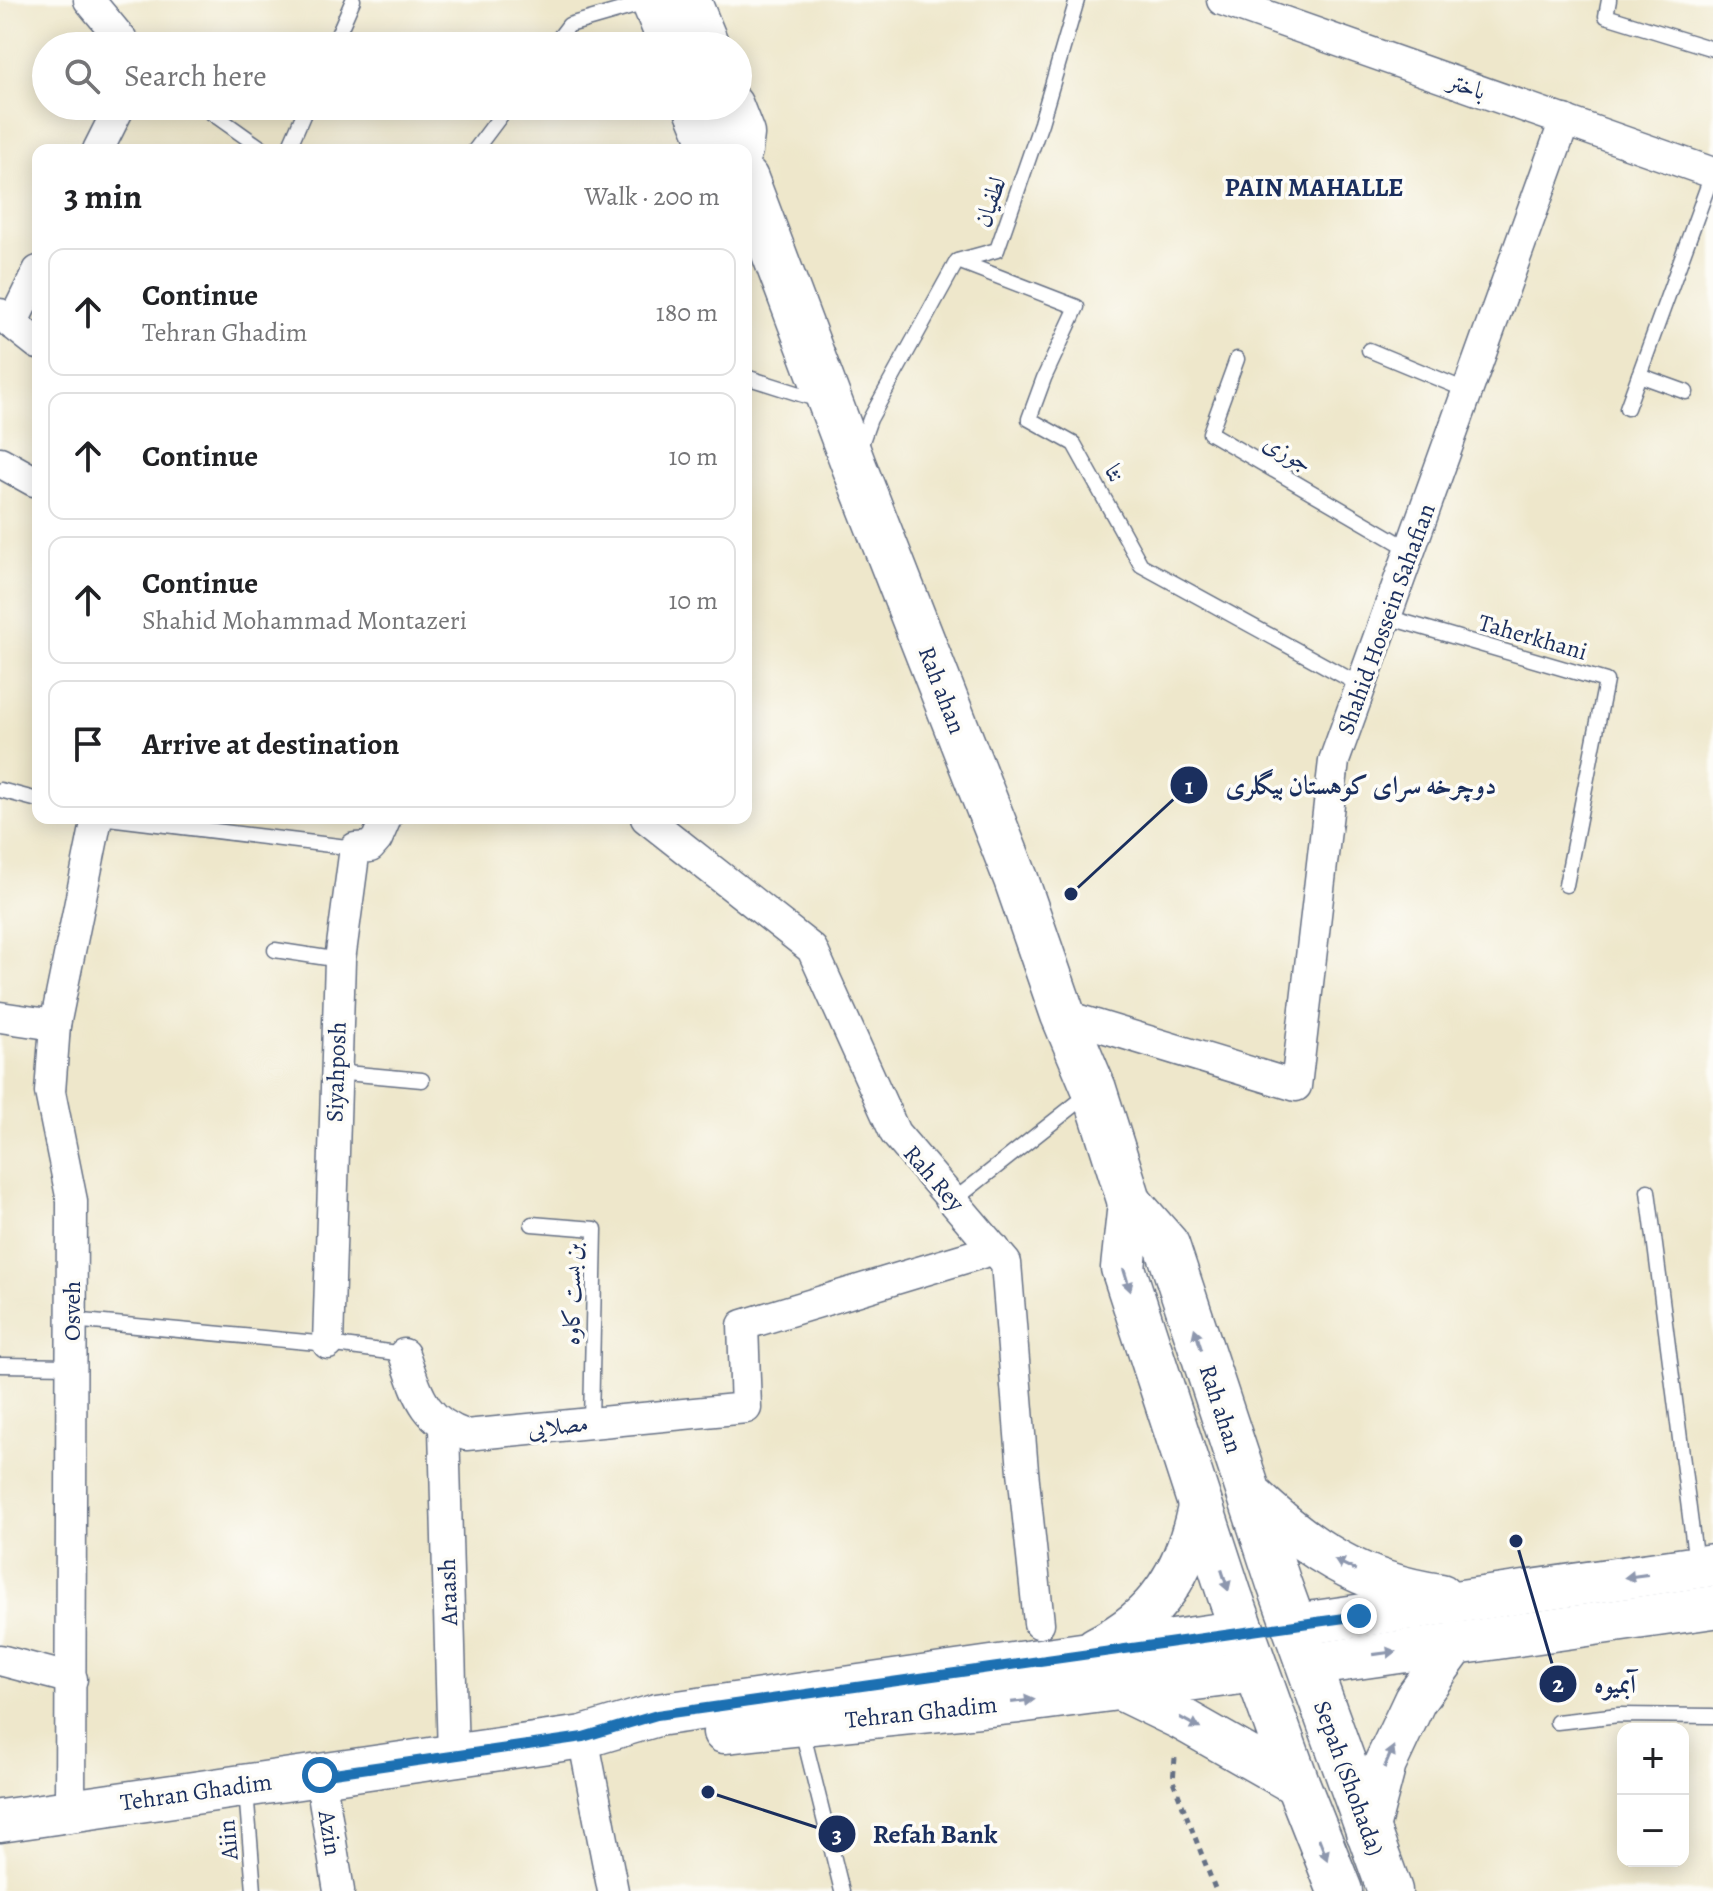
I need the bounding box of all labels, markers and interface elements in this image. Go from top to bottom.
search box [32,32,752,120]
icon: search [60,54,104,98]
text: Search here [124,56,267,96]
street label: باختر [1441,64,1490,107]
district label: PAIN MAHALLE [1224,170,1404,205]
street label: لطفیان [966,172,1014,232]
text: 3 min [64,173,142,220]
text: Walk · 200 m [584,179,720,214]
text: Continue [142,275,258,315]
icon: ahead [66,290,110,334]
text: 180 m [656,295,718,330]
text: Tehran Ghadim [142,315,307,350]
street label: جوزی [1258,426,1318,480]
icon: ahead [66,434,110,478]
text: Continue [142,436,258,476]
text: 10 m [668,439,718,474]
street label: نثا [1097,458,1133,488]
street label: Shahid Hossein Sahafian [1329,499,1443,739]
text: Continue [142,563,258,603]
icon: ahead [66,578,110,622]
text: 10 m [668,583,718,618]
text: Shahid Mohammad Montazeri [142,603,467,638]
street label: Taherkhani [1475,606,1591,668]
street label: Rah ahan [911,642,973,738]
icon: arrive [66,722,110,766]
text: Arrive at destination [142,724,399,764]
callout: دوچرخه سرای کوهستان بیگلری [1169,760,1512,810]
text: دوچرخه سرای کوهستان بیگلری [1225,768,1497,803]
text: 1 [1185,770,1194,802]
street label: Siyahposh [318,1021,354,1123]
street label: Rah Rey [896,1138,972,1218]
street label: بن بست کاوه [555,1242,589,1346]
one-way arrow [1121,1268,1134,1292]
street label: Osveh [56,1281,88,1341]
one-way arrow [1191,1327,1203,1351]
street label: Rah ahan [1192,1361,1250,1457]
street label: مصلایی [526,1407,590,1445]
street label: Araash [431,1558,465,1627]
one-way arrow [1333,1558,1357,1572]
one-way arrow [1219,1568,1232,1592]
one-way arrow [1623,1570,1648,1583]
route end [1341,1598,1377,1634]
one-way arrow [1373,1646,1398,1659]
callout: آبمیوه [1538,1659,1652,1709]
text: آبمیوه [1594,1667,1639,1702]
text: 2 [1552,1668,1564,1700]
street label: Tehran Ghadim [843,1688,999,1736]
one-way arrow [1011,1694,1036,1707]
street label: Sepah (Shohada) [1306,1696,1392,1860]
one-way arrow [1179,1716,1201,1730]
map controls [1617,1723,1689,1867]
button: + [1617,1723,1689,1795]
one-way arrow [1382,1745,1395,1769]
route start [302,1757,338,1793]
street label: Tehran Ghadim [118,1766,274,1818]
button: − [1617,1795,1689,1867]
street label: Azin [311,1807,349,1858]
callout: Refah Bank [817,1809,1014,1859]
text: Refah Bank [873,1817,998,1852]
street label: Aiin [210,1819,246,1862]
text: 3 [832,1819,842,1851]
one-way arrow [1317,1837,1330,1861]

